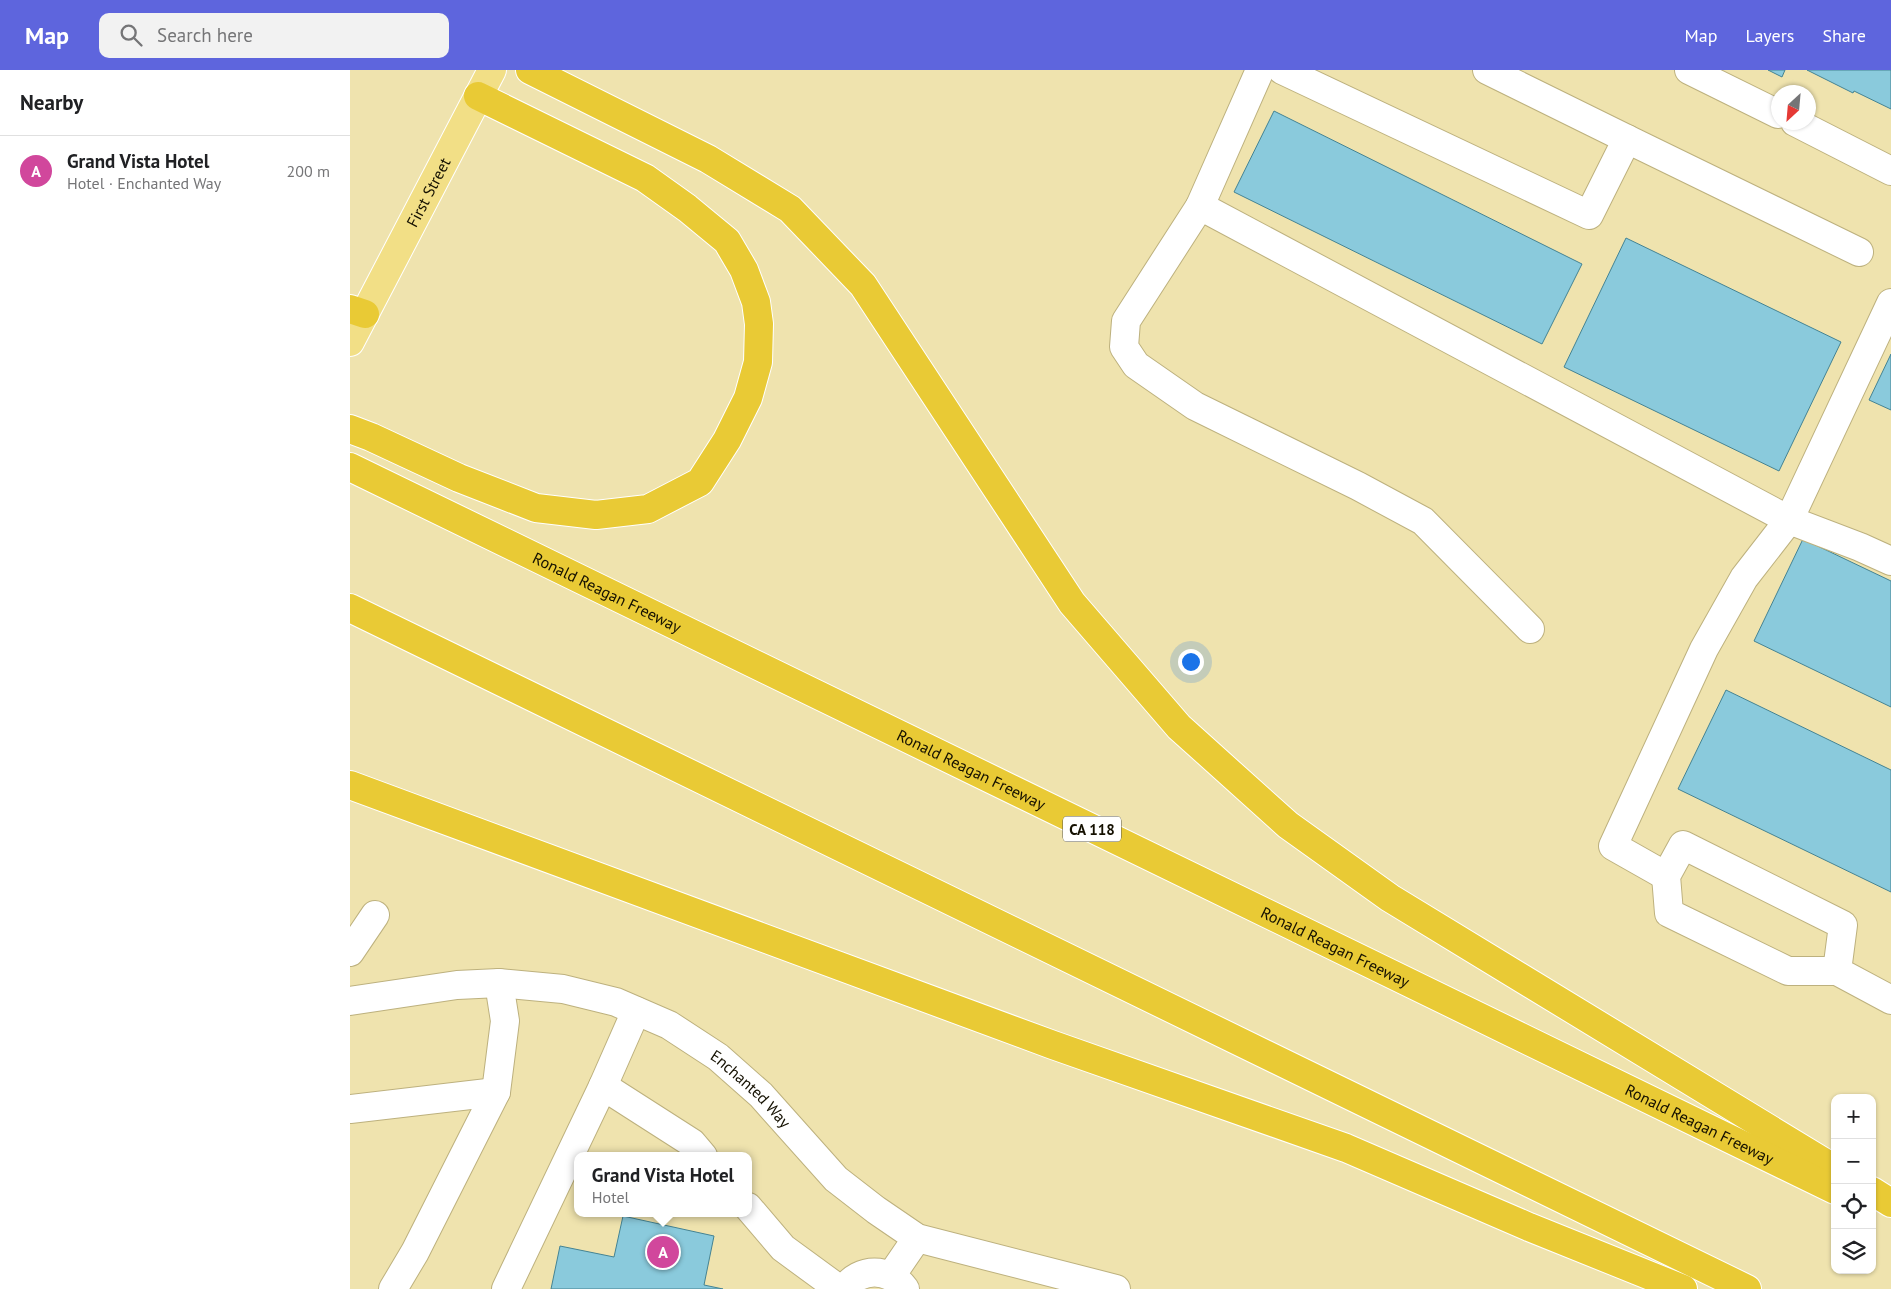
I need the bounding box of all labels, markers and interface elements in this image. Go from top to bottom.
search box [99,13,449,58]
text: Map [25,20,69,51]
icon: search [117,21,145,49]
text: Search here [157,23,253,47]
text: Map [1685,24,1717,47]
text: Layers [1745,24,1794,47]
text: Share [1822,24,1866,47]
north arrow [1771,85,1816,130]
text: Nearby [20,89,83,116]
text: Grand Vista Hotel [67,149,209,173]
street label: First Street [402,154,455,230]
text: A [31,161,41,181]
text: 200 m [287,161,330,181]
text: Hotel · Enchanted Way [67,173,221,193]
street label: Ronald Reagan Freeway [530,548,685,637]
your location [1178,649,1204,675]
street label: Ronald Reagan Freeway [894,725,1049,814]
road number: CA 118 [1063,816,1121,842]
street label: Ronald Reagan Freeway [1258,902,1413,992]
street label: Enchanted Way [707,1045,796,1132]
street label: Ronald Reagan Freeway [1622,1079,1778,1169]
map controls [1831,1094,1876,1274]
button: + [1831,1094,1876,1139]
button: − [1831,1139,1876,1184]
popup [574,1152,752,1217]
text: Grand Vista Hotel [592,1163,734,1187]
button: locate [1831,1184,1876,1229]
text: Hotel [592,1187,629,1207]
button: layers [1831,1229,1876,1274]
pin: A [647,1233,679,1271]

